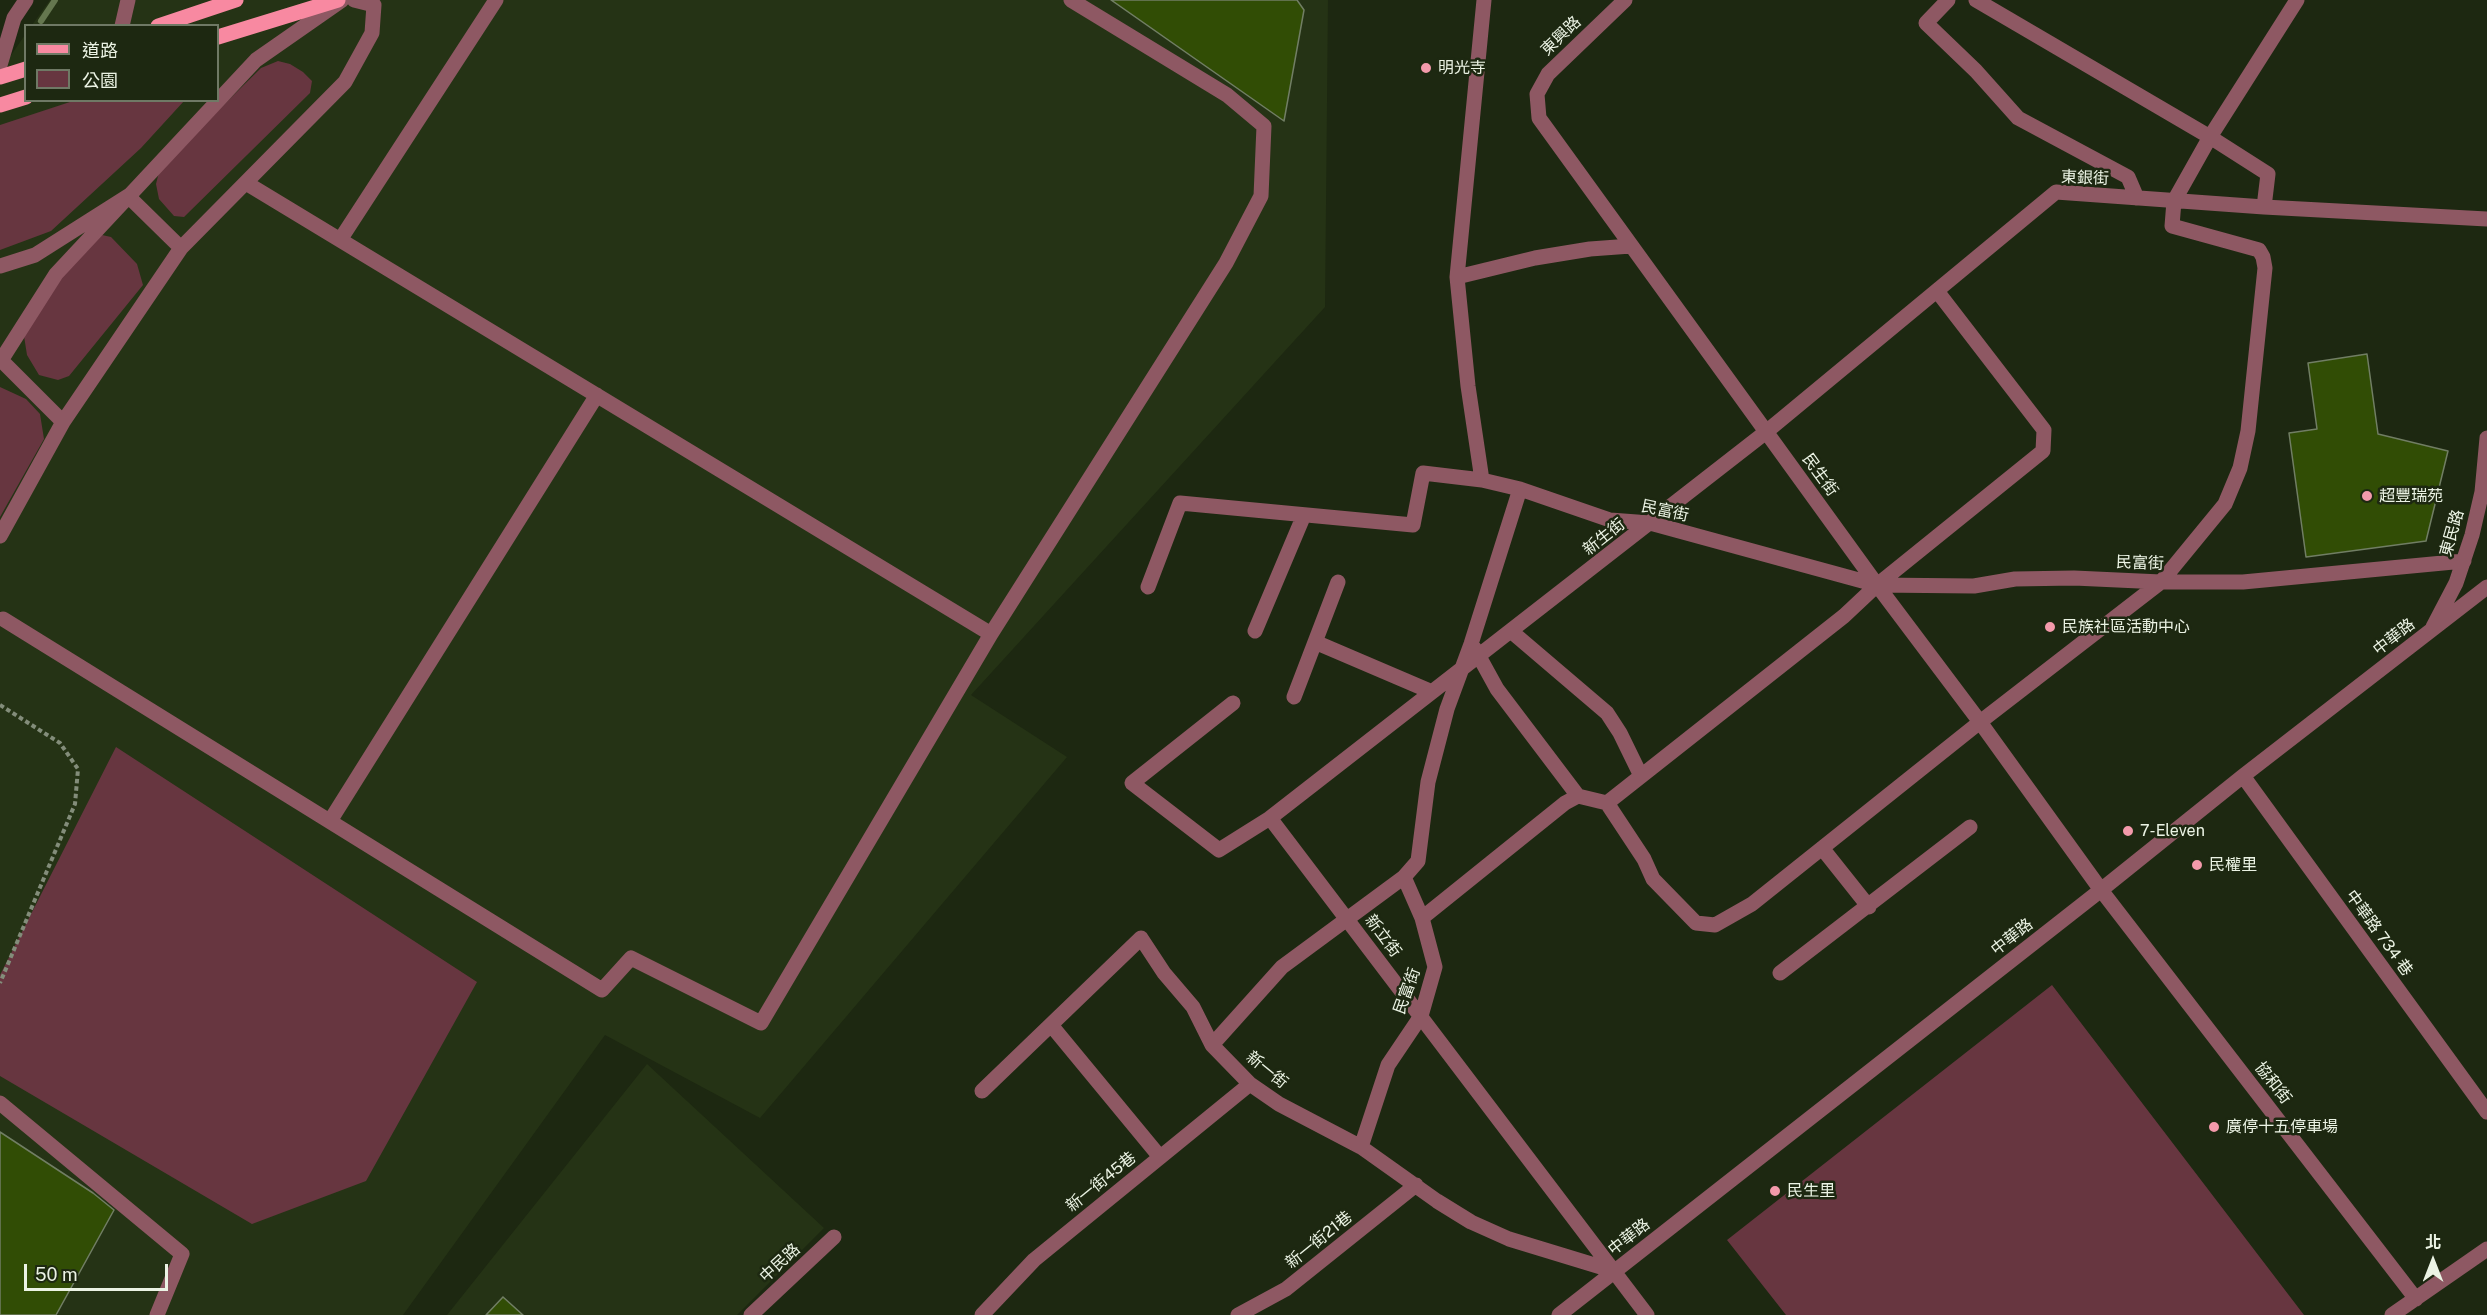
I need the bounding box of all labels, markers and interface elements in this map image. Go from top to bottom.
street label: 東興路 [1537,12,1585,60]
legend [24,24,219,102]
text: 道路 [82,40,118,61]
place label: 明光寺 [1438,58,1486,78]
marker: 明光寺 [1419,61,1433,75]
text: 公園 [82,70,118,91]
street label: 東銀街 [2061,168,2109,188]
street label: 民生街 [1798,450,1842,500]
place label: 超豐瑞苑 [2379,486,2443,506]
marker: 超豐瑞苑 [2360,489,2374,503]
street label: 民富街 [1640,497,1690,525]
street label: 東民路 [2436,507,2468,559]
street label: 新生街 [1579,515,1629,559]
street label: 民富街 [2116,553,2164,573]
street label: 中華路 [2369,615,2419,659]
place label: 民族社區活動中心 [2062,617,2190,637]
marker: 民族社區活動中心 [2043,620,2057,634]
place label: 7-Eleven [2140,821,2205,841]
marker: 7-Eleven [2121,824,2135,838]
place label: 民權里 [2209,855,2257,875]
marker: 民權里 [2190,858,2204,872]
street label: 中華路 734 巷 [2341,886,2417,980]
street label: 新立街 [1361,911,1405,961]
street label: 中華路 [1987,915,2037,959]
street label: 民富街 [1390,965,1424,1017]
street label: 新一街 [1242,1047,1292,1093]
street label: 協和街 [2251,1058,2295,1108]
place label: 廣停十五停車場 [2226,1117,2338,1137]
marker: 廣停十五停車場 [2207,1120,2221,1134]
street label: 新一街45巷 [1062,1148,1140,1216]
place label: 民生里 [1787,1181,1835,1201]
marker: 民生里 [1768,1184,1782,1198]
street label: 新一街21巷 [1282,1207,1356,1273]
street label: 中華路 [1604,1215,1654,1259]
north arrow [2403,1231,2463,1291]
text: 北 [2425,1233,2441,1252]
street label: 中民路 [756,1240,804,1286]
scale bar [27,1252,171,1290]
text: 50 m [35,1264,78,1285]

